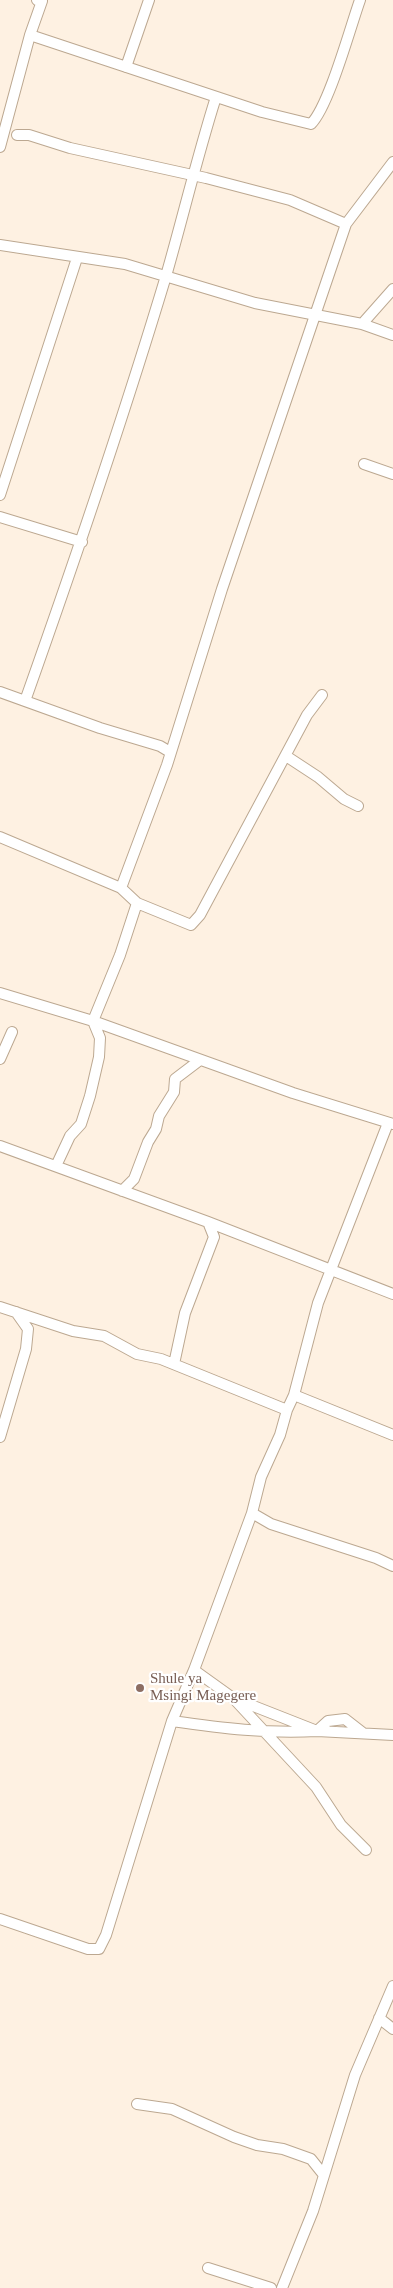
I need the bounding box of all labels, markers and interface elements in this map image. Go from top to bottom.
place label: Shule ya Msingi Magegere [150,1670,256,1705]
marker: Shule ya Msingi Magegere [134,1682,146,1694]

